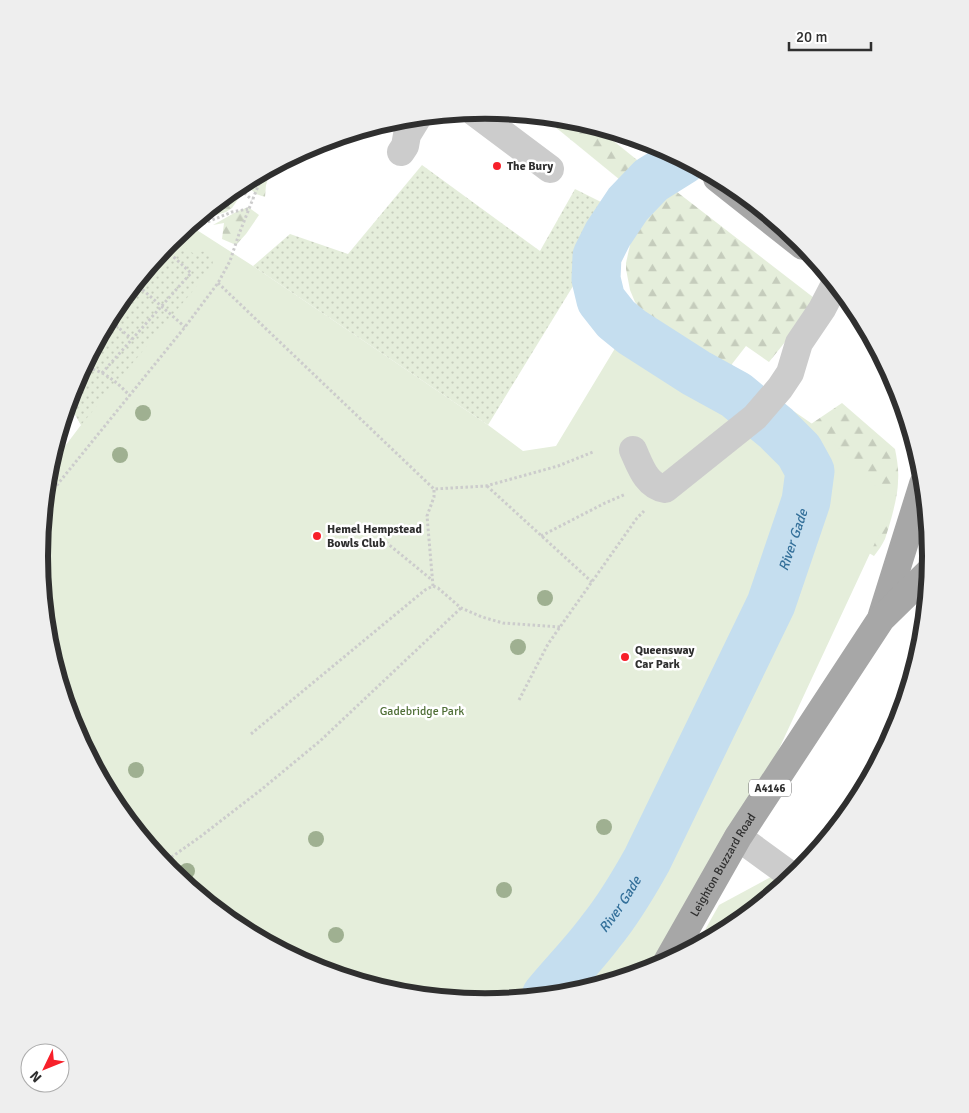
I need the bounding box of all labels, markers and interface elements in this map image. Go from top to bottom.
scale bar [789,20,872,52]
text: 20 m [796,28,827,46]
place label: The Bury [507,159,553,174]
marker: The Bury [491,160,503,172]
water label: River Gade [775,506,812,573]
place label: Hemel Hempstead Bowls Club [327,522,422,551]
marker: Hemel Hempstead Bowls Club [311,530,323,542]
place label: Queensway Car Park [635,643,694,672]
marker: Queensway Car Park [619,651,631,663]
park label: Gadebridge Park [380,704,464,719]
road number: A4146 [749,780,791,796]
street label: Leighton Buzzard Road [687,811,759,920]
water label: River Gade [595,872,645,936]
north arrow [20,1043,70,1093]
text: N [26,1067,45,1086]

